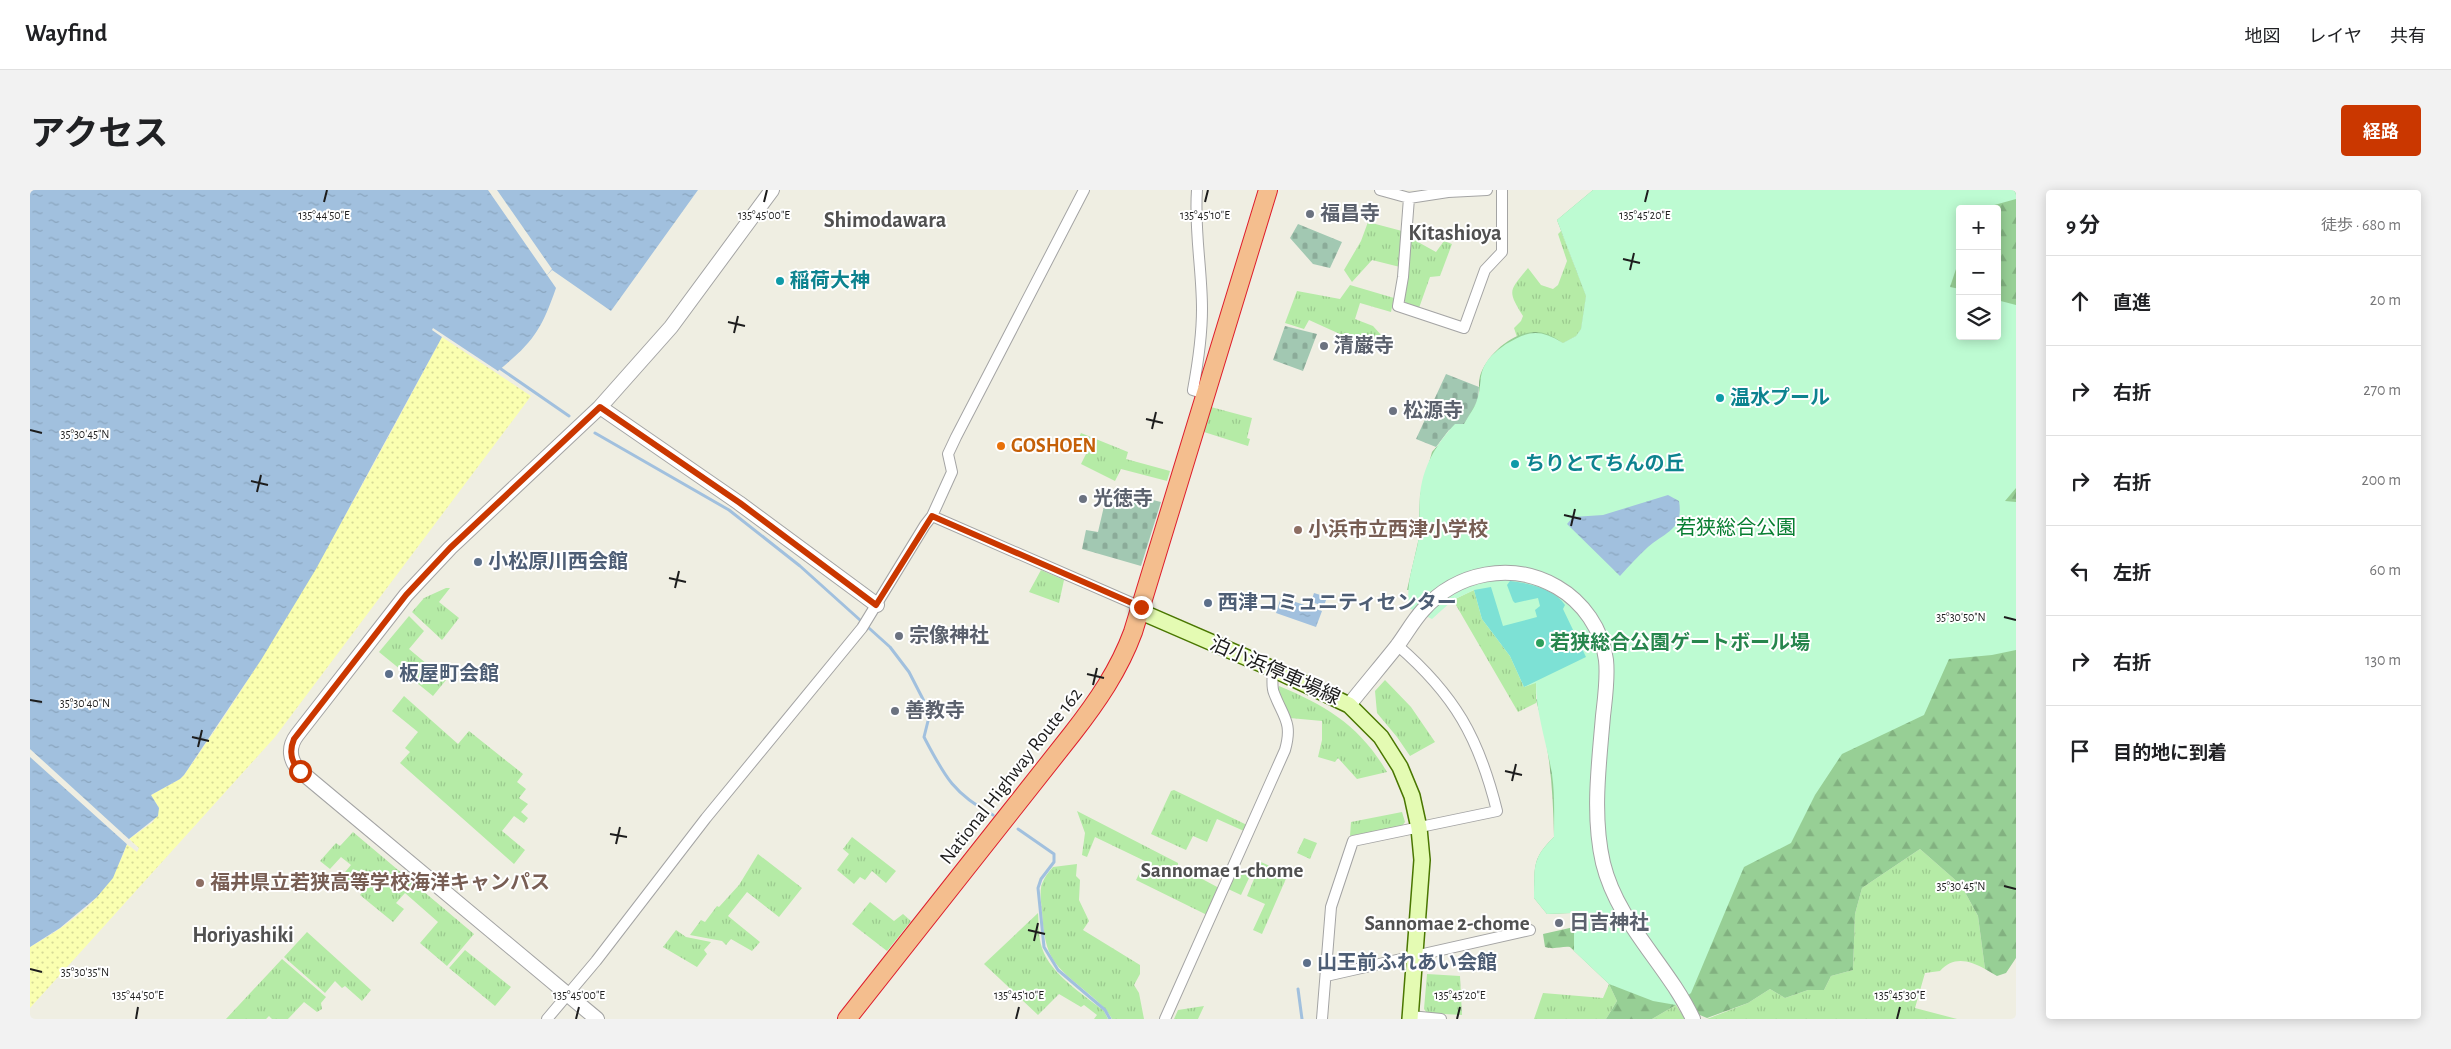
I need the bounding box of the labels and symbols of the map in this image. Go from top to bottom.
place label: 福昌寺 [1320,203,1380,224]
marker: 福昌寺 [1304,208,1316,220]
text: 135°44'50"E [298,209,350,221]
text: 135°45'00"E [738,209,790,221]
district label: Shimodawara [824,209,947,231]
text: 135°45'10"E [1180,209,1230,221]
text: 135°45'20"E [1619,209,1671,221]
district label: Kitashioya [1408,222,1502,245]
place label: 稲荷大神 [790,269,870,291]
marker: 稲荷大神 [774,275,786,287]
place label: 清巌寺 [1334,335,1394,356]
marker: 清巌寺 [1318,340,1330,352]
place label: 温水プール [1730,387,1830,408]
marker: 温水プール [1714,392,1726,404]
place label: 松源寺 [1403,400,1463,421]
marker: 松源寺 [1387,405,1399,417]
text: 35°30'45"N [60,428,110,440]
place label: GOSHOEN [1011,436,1096,456]
marker: GOSHOEN [995,440,1007,452]
place label: ちりとてちんの丘 [1525,453,1684,474]
marker: ちりとてちんの丘 [1509,458,1521,470]
place label: 光徳寺 [1093,488,1153,509]
marker: 光徳寺 [1077,493,1089,505]
park label: 若狭総合公園 [1676,517,1796,538]
place label: 小浜市立西津小学校 [1308,518,1488,540]
marker: 小浜市立西津小学校 [1292,524,1304,536]
place label: 小松原川西会館 [488,551,628,572]
marker: 小松原川西会館 [472,556,484,568]
place label: 西津コミュニティセンター [1218,592,1457,613]
route end [1130,596,1153,619]
marker: 西津コミュニティセンター [1202,597,1214,609]
text: 35°30'50"N [1936,611,1986,623]
place label: 宗像神社 [909,624,989,646]
marker: 宗像神社 [893,630,905,642]
place label: 若狭総合公園ゲートボール場 [1550,631,1810,653]
street label: 泊小浜停車場線 [1207,632,1344,709]
marker: 若狭総合公園ゲートボール場 [1534,637,1546,649]
place label: 板屋町会館 [399,663,499,684]
marker: 板屋町会館 [383,668,395,680]
street label: National Highway Route 162 [936,684,1086,868]
text: 35°30'40"N [60,697,110,709]
place label: 善教寺 [905,700,965,721]
marker: 善教寺 [889,705,901,717]
route start [289,760,312,783]
district label: Sannomae 1-chome [1141,860,1303,881]
place label: 福井県立若狭高等学校海洋キャンパス [210,871,550,893]
marker: 福井県立若狭高等学校海洋キャンパス [194,877,206,889]
text: 35°30'45"N [1936,880,1986,892]
place label: 日吉神社 [1569,911,1649,933]
district label: Sannomae 2-chome [1364,913,1530,934]
marker: 日吉神社 [1553,917,1565,929]
district label: Horiyashiki [192,924,294,947]
place label: 山王前ふれあい会館 [1317,951,1497,973]
marker: 山王前ふれあい会館 [1301,957,1313,969]
text: 35°30'35"N [61,966,109,978]
text: 135°44'50"E [112,989,164,1001]
text: 135°45'00"E [553,989,605,1001]
text: 135°45'10"E [994,989,1044,1001]
text: 135°45'20"E [1434,989,1486,1001]
text: 135°45'30"E [1875,989,1926,1001]

